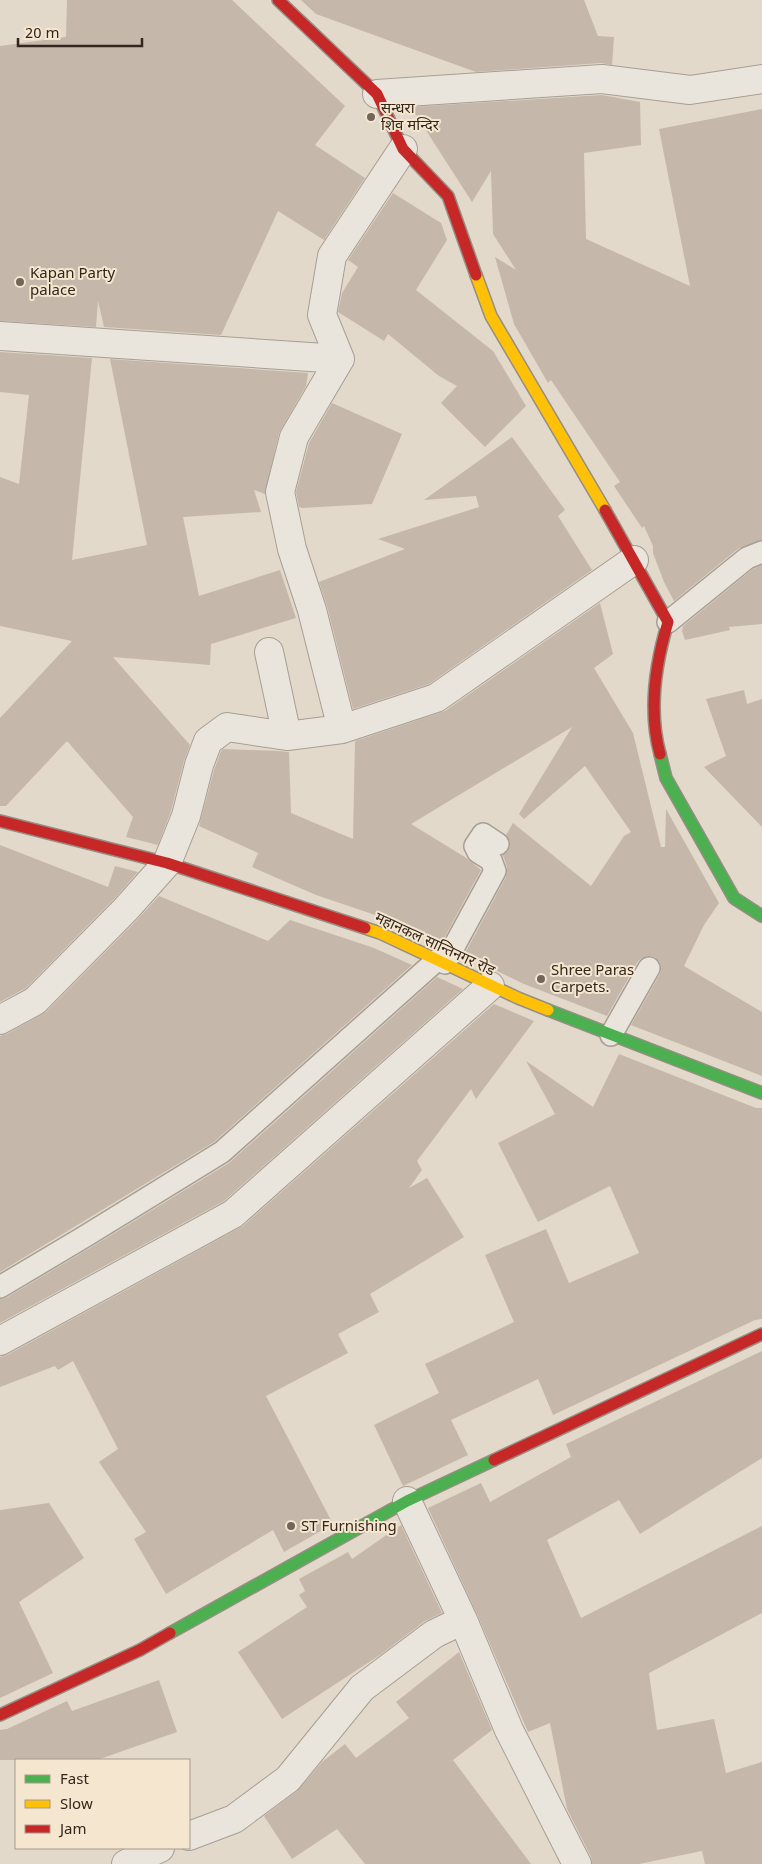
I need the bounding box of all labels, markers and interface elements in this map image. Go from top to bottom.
scale bar [18,15,141,47]
text: 20 m [25,25,59,44]
place label: सन्धरा शिव मन्दिर [381,100,440,136]
marker: सन्धरा शिव मन्दिर [365,111,377,123]
place label: Kapan Party palace [30,265,116,301]
marker: Kapan Party palace [14,276,26,288]
street label: महानकल सान्तिनगर रोड [371,909,498,982]
place label: Shree Paras Carpets. [551,962,634,998]
marker: Shree Paras Carpets. [535,973,547,985]
place label: ST Furnishing [301,1518,397,1537]
marker: ST Furnishing [285,1520,297,1532]
legend [15,1759,190,1849]
text: Fast [60,1771,89,1790]
text: Slow [60,1796,93,1815]
text: Jam [58,1821,87,1840]

